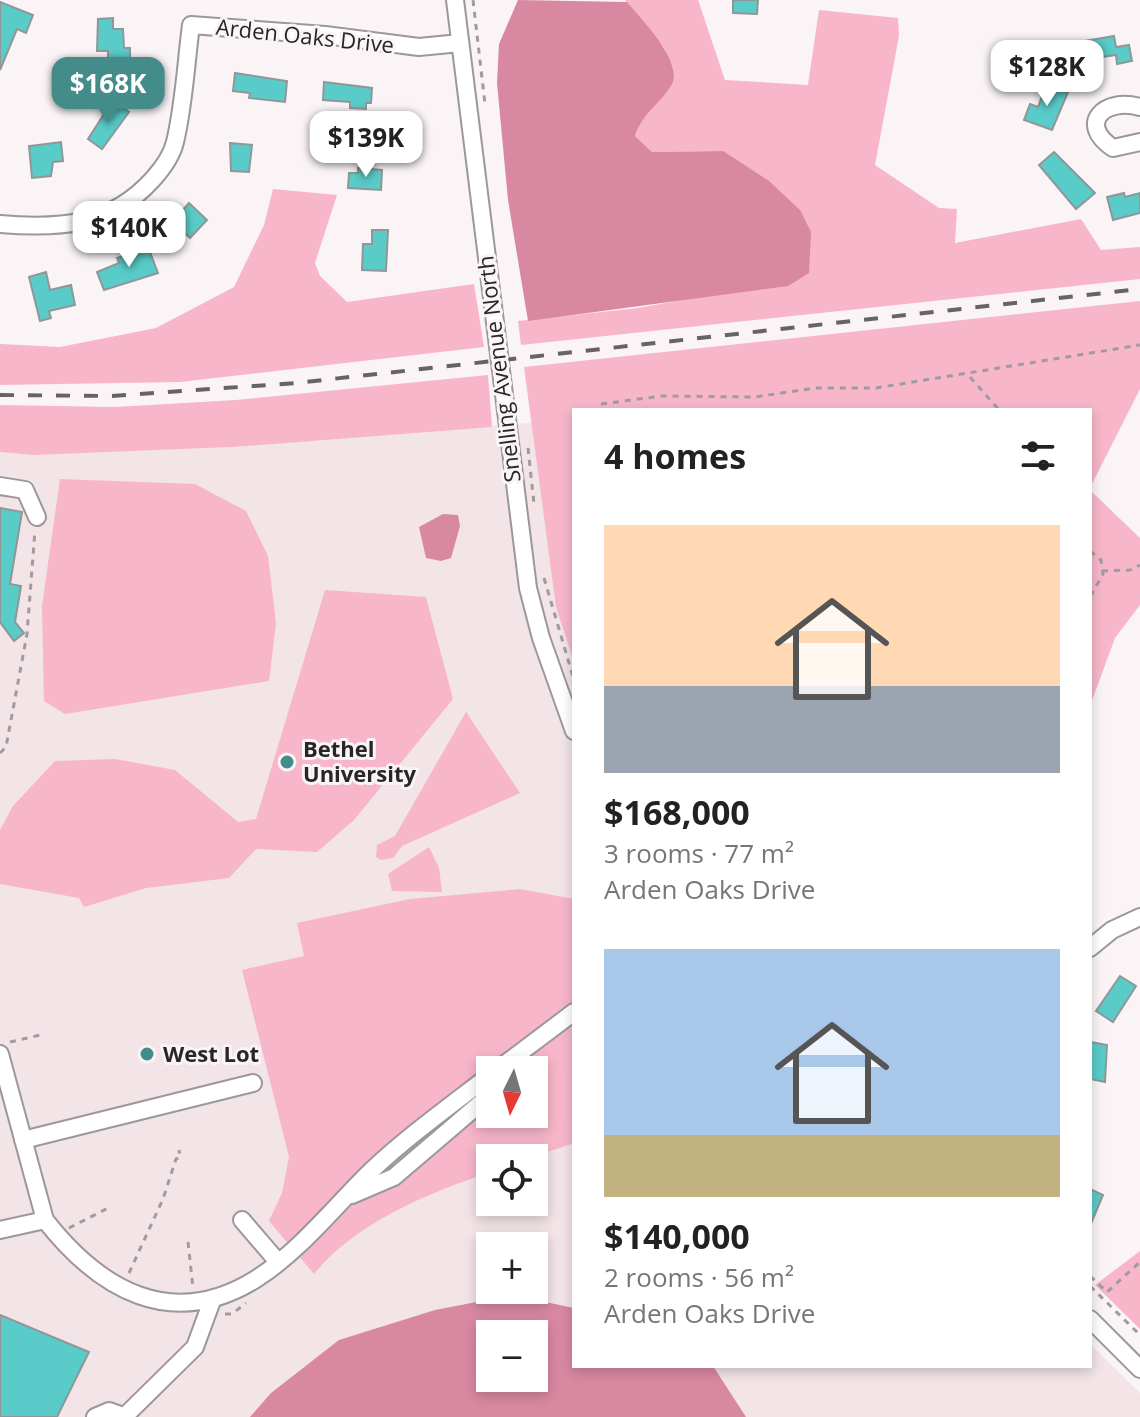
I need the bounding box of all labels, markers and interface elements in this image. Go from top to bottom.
street label: Arden Oaks Drive [215,11,396,59]
pin: $128K [991,40,1103,108]
text: $128K [1009,48,1085,84]
pin: $168K [52,57,164,125]
text: $168K [70,65,146,101]
pin: $139K [310,111,422,179]
text: $139K [328,119,404,155]
pin: $140K [73,201,185,269]
text: $140K [91,209,167,245]
street label: Snelling Avenue North [469,254,527,484]
text: 4 homes [604,433,746,479]
icon: filters [1016,434,1060,478]
icon: home [760,577,904,721]
place label: Bethel University [303,733,417,788]
marker: Bethel University [278,753,296,771]
text: $168,000 [604,789,750,835]
text: 3 rooms · 77 m² [604,835,794,871]
text: Arden Oaks Drive [604,871,815,907]
icon: home [760,1001,904,1145]
place label: West Lot [163,1038,259,1068]
marker: West Lot [138,1045,156,1063]
north arrow [476,1056,548,1128]
map controls [476,1056,548,1392]
button: locate [476,1144,548,1216]
text: $140,000 [604,1213,750,1259]
button: + [476,1232,548,1304]
text: 2 rooms · 56 m² [604,1259,794,1295]
text: Arden Oaks Drive [604,1295,815,1331]
button: − [476,1320,548,1392]

